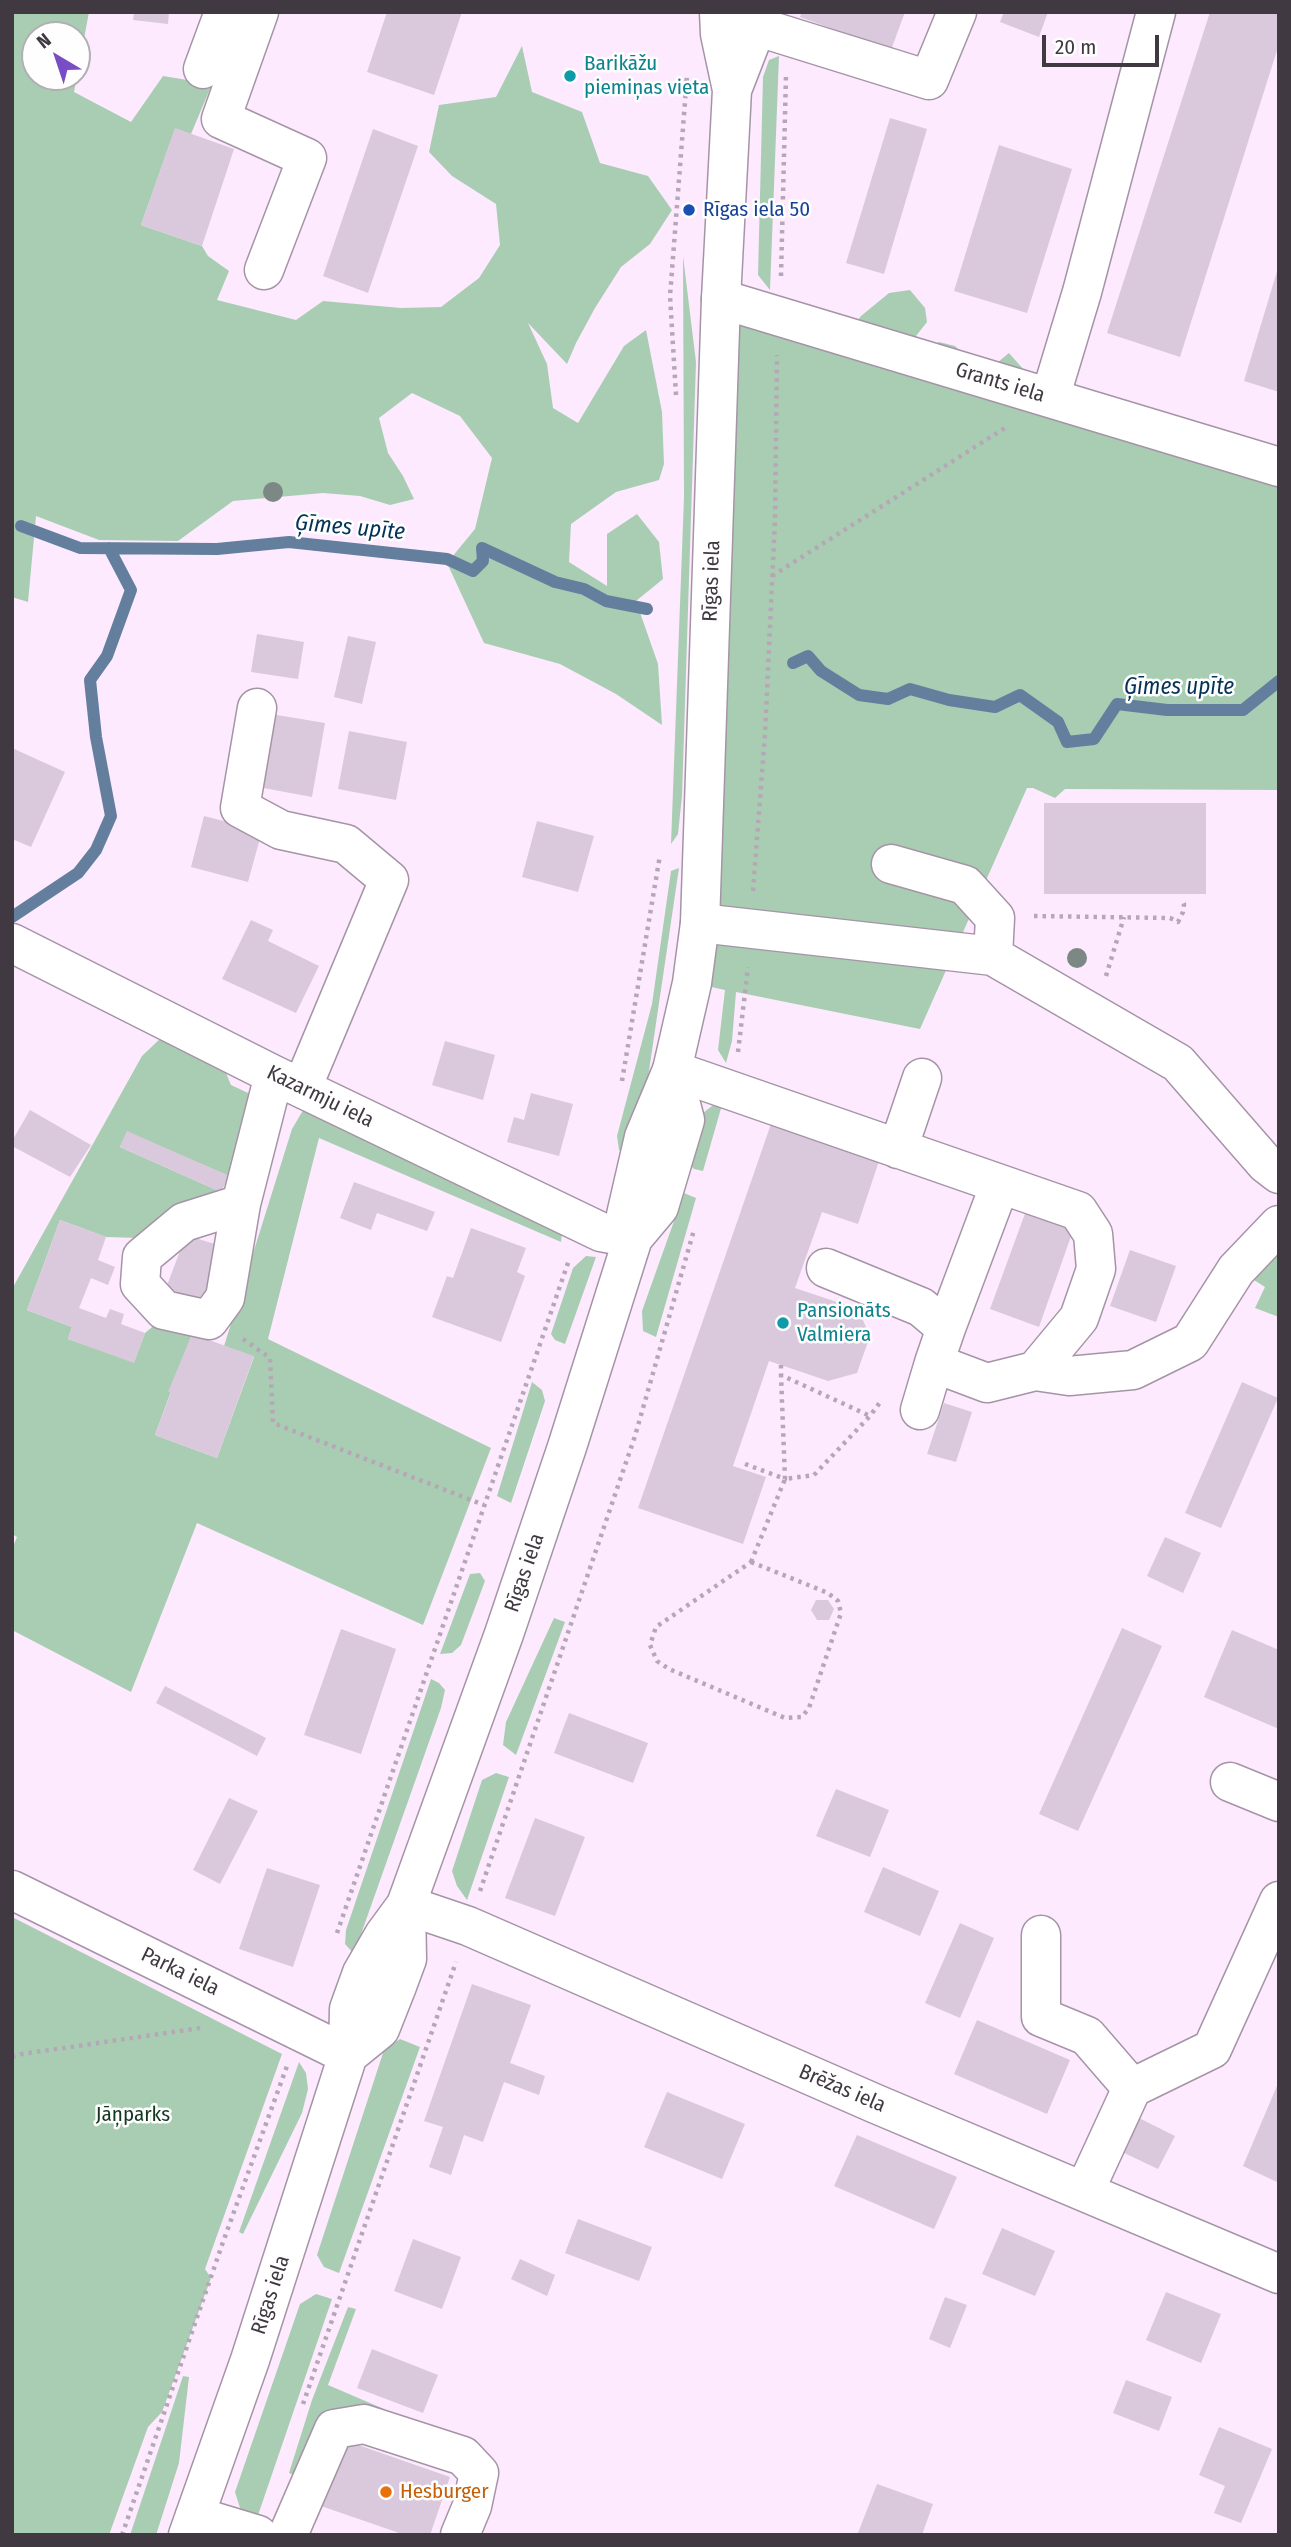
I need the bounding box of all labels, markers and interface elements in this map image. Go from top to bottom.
north arrow [21,21,91,91]
scale bar [1046,21,1163,65]
text: N [32,28,55,53]
text: 20 m [1055,34,1096,60]
place label: Barikāžu piemiņas vieta [584,51,709,101]
marker: Barikāžu piemiņas vieta [562,68,578,84]
place label: Rīgas iela 50 [703,197,810,223]
marker: Rīgas iela 50 [681,202,697,218]
street label: Grants iela [952,357,1048,409]
water label: Ģīmes upīte [294,509,406,547]
street label: Rīgas iela [698,540,726,622]
water label: Ģīmes upīte [1124,674,1234,702]
street label: Kazarmju iela [262,1060,378,1134]
place label: Pansionāts Valmiera [797,1298,891,1348]
marker: Pansionāts Valmiera [775,1315,791,1331]
street label: Rīgas iela [500,1530,550,1616]
street label: Parka iela [137,1942,223,2002]
street label: Brēžas iela [795,2059,889,2119]
park label: Jāņparks [96,2102,170,2128]
street label: Rīgas iela [246,2252,296,2338]
place label: Hesburger [400,2479,488,2505]
marker: Hesburger [378,2484,394,2500]

